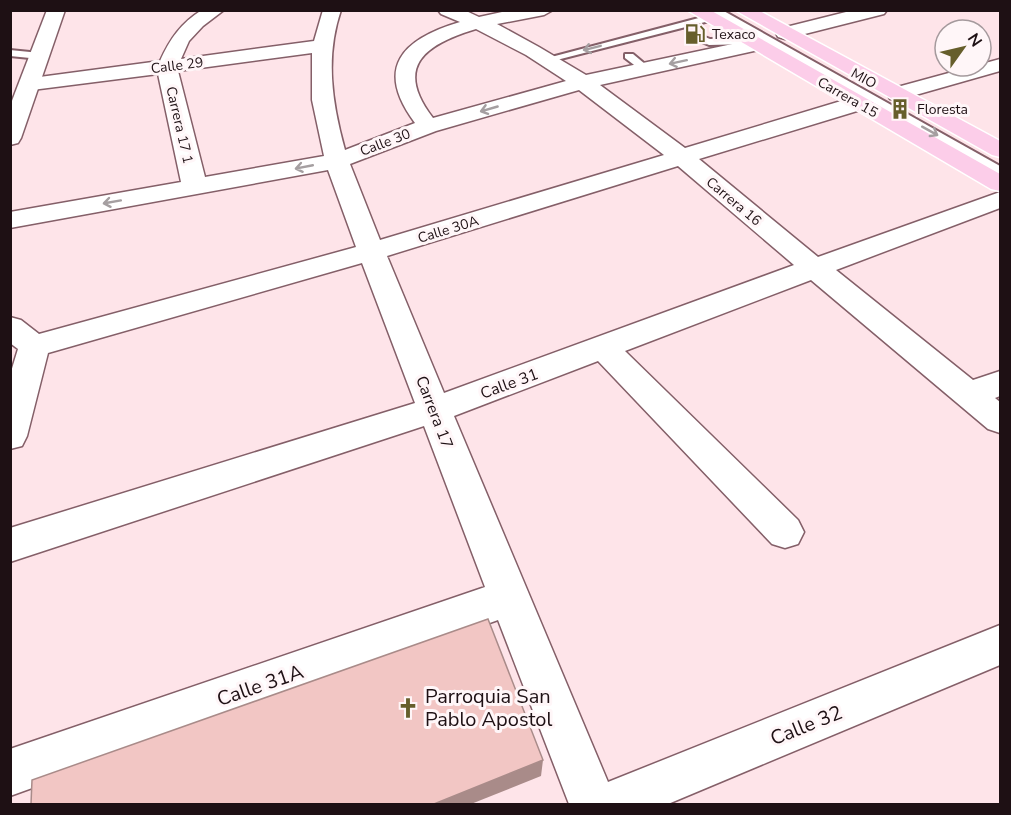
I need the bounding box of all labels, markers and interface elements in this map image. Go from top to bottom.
north arrow [933,18,993,78]
fuel station icon: Texaco [683,22,707,46]
place label: Texaco [712,25,756,44]
text: N [962,29,987,51]
one-way arrow [583,43,602,54]
street label: Calle 29 [150,53,204,78]
one-way arrow [669,56,688,68]
street label: MIO [848,64,880,93]
street label: Carrera 15 [814,73,881,122]
street label: Carrera 17 1 [161,85,198,166]
building icon: Floresta [888,97,912,121]
place label: Floresta [917,100,968,119]
one-way arrow [480,104,499,115]
street label: Calle 30 [357,124,413,161]
one-way arrow [921,126,938,138]
one-way arrow [294,162,314,173]
street label: Carrera 16 [702,173,765,230]
one-way arrow [103,197,122,208]
street label: Calle 30A [415,211,481,248]
street label: Calle 31 [477,363,541,405]
street label: Carrera 17 [410,373,458,452]
street label: Calle 31A [213,658,307,713]
place label: Parroquia San Pablo Apostol [425,683,552,733]
church icon: Parroquia San Pablo Apostol [396,696,420,720]
street label: Calle 32 [766,699,846,752]

